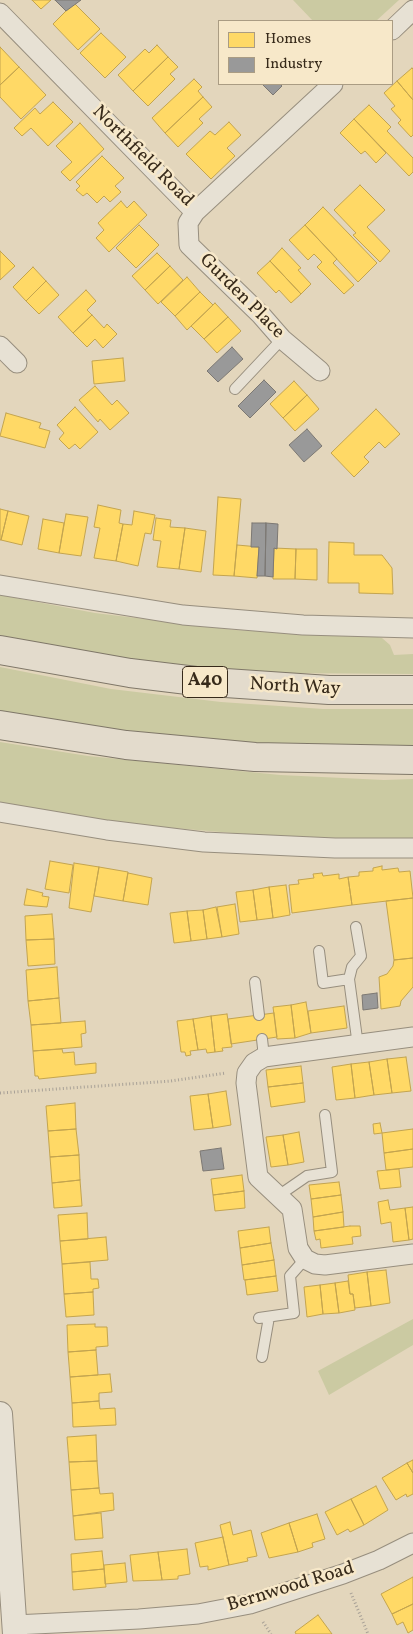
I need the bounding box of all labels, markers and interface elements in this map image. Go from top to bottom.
legend [218,20,393,85]
text: Homes [265,29,311,50]
text: Industry [265,54,322,75]
street label: Northfield Road [86,101,198,213]
street label: Gurden Place [194,250,288,344]
road number: A40 [182,666,228,698]
street label: North Way [249,674,341,702]
street label: Bernwood Road [225,1558,357,1618]

